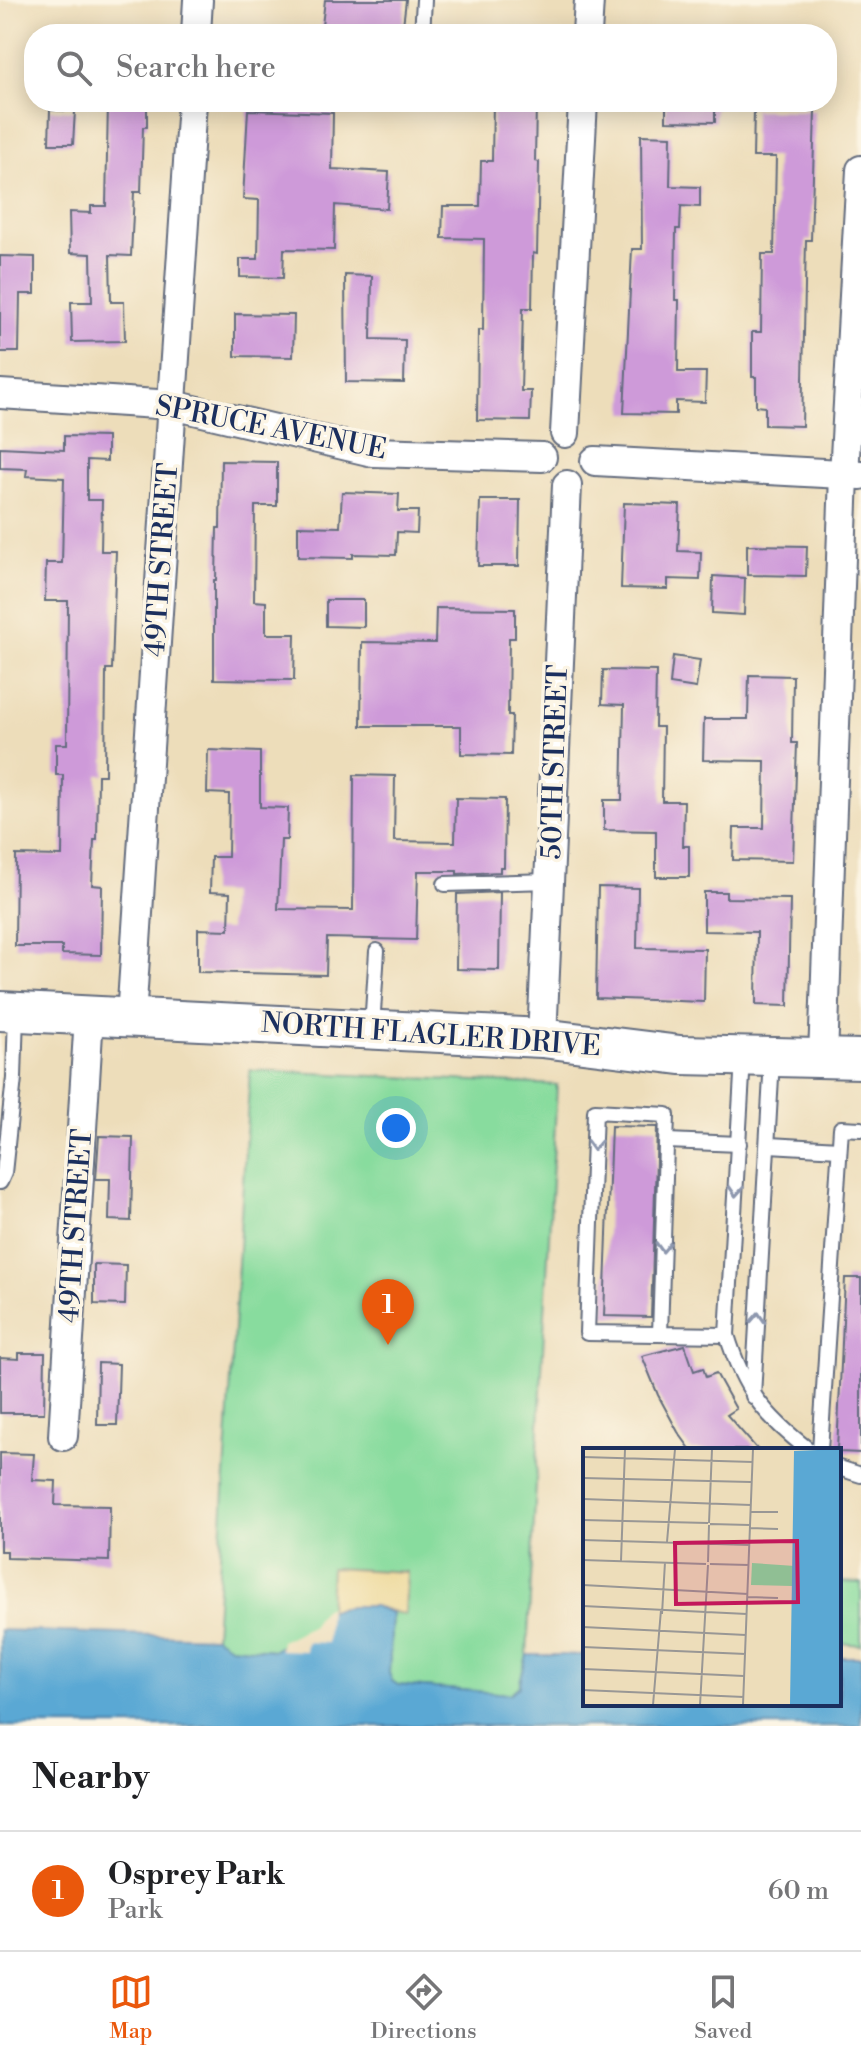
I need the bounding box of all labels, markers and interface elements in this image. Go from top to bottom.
search box [24,24,837,112]
icon: search [52,46,96,90]
text: Search here [116,49,276,87]
street label: SPRUCE AVENUE [152,388,390,468]
street label: 49TH STREET [138,462,186,658]
street label: 50TH STREET [534,664,576,860]
street label: NORTH FLAGLER DRIVE [260,1006,602,1064]
your location [376,1108,416,1148]
street label: 49TH STREET [52,1128,100,1324]
one-way arrow [585,1139,602,1152]
one-way arrow [728,1185,745,1198]
one-way arrow [655,1241,672,1254]
pin: 1 [362,1279,414,1345]
one-way arrow [749,1311,766,1324]
inset map [583,1448,841,1706]
text: Nearby [32,1757,150,1799]
text: Osprey Park [108,1856,285,1894]
text: 1 [52,1875,64,1907]
text: 60 m [768,1875,829,1907]
text: Park [108,1894,162,1926]
tab: Map [109,1970,153,2045]
tab: Directions [371,1970,477,2045]
tab: Saved [694,1970,752,2045]

